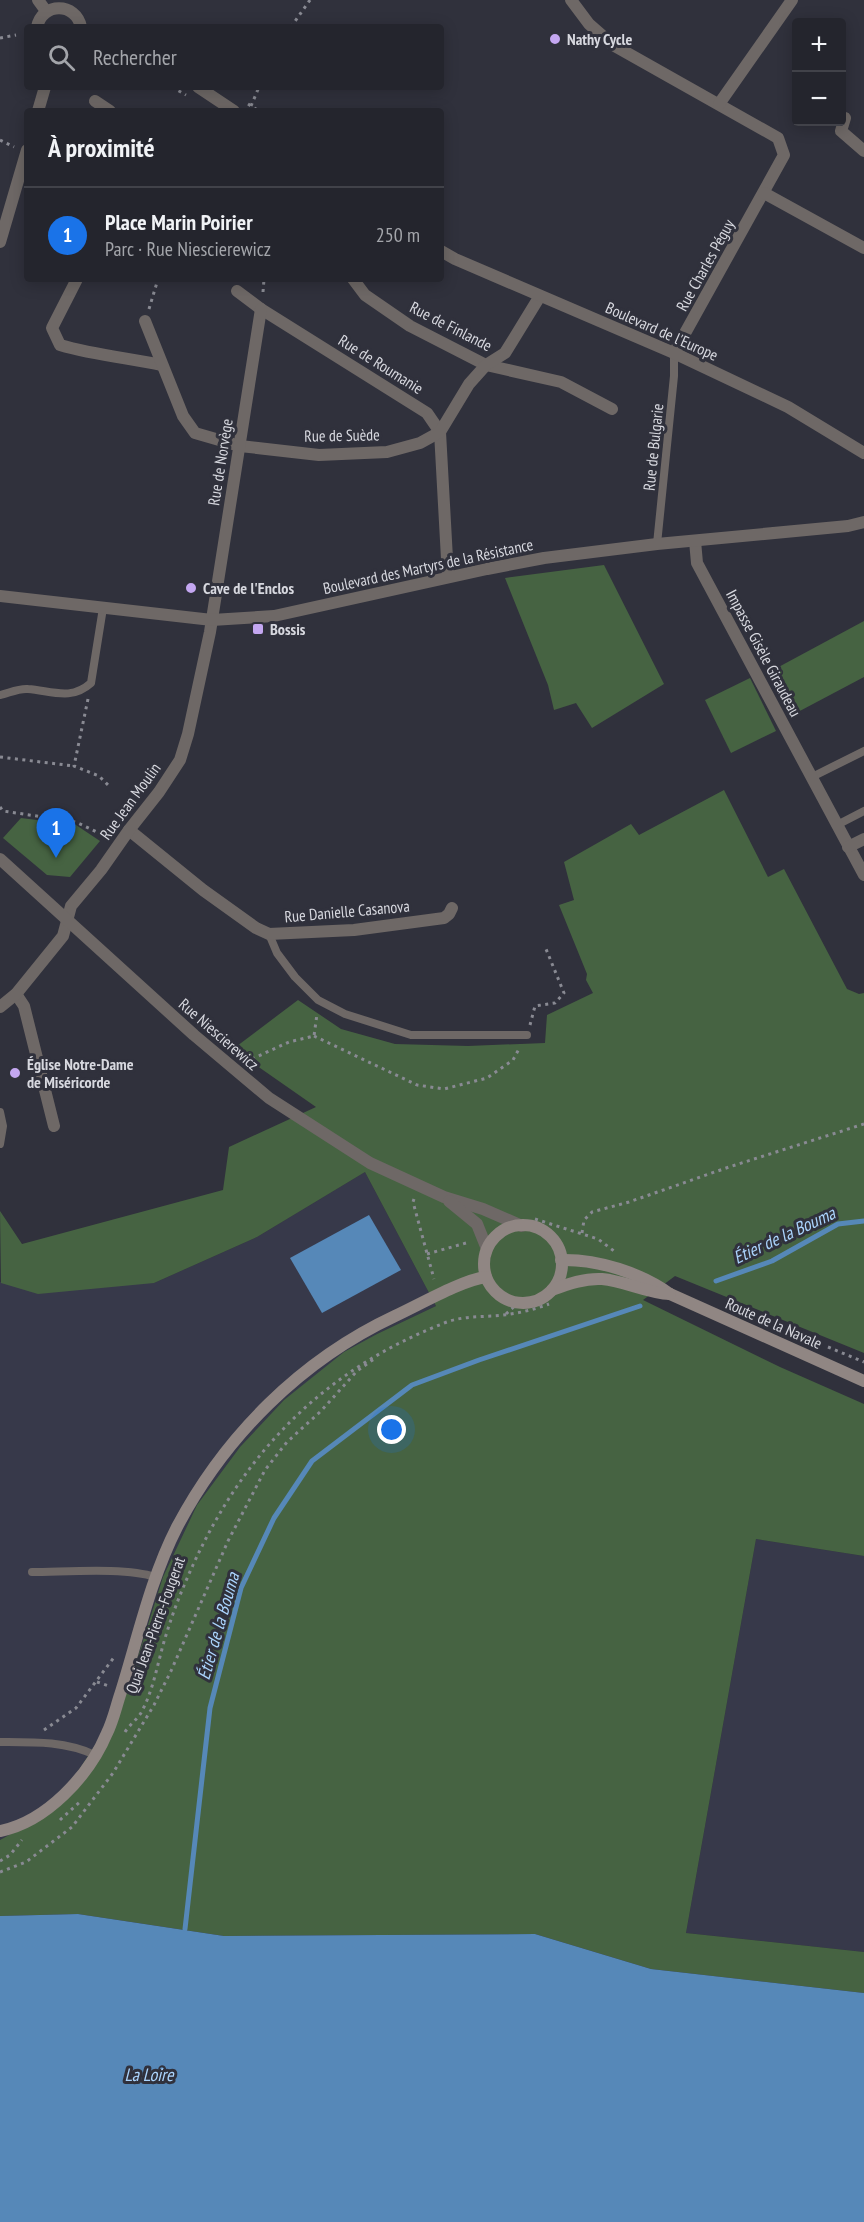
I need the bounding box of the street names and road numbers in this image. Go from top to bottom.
street label: Rue Charles Péguy [672,216,738,314]
street label: Rue de Finlande [407,297,495,355]
street label: Boulevard de l'Europe [603,297,721,365]
street label: Rue de Roumanie [335,330,427,398]
street label: Rue de Bulgarie [638,402,668,492]
street label: Rue de Norvège [203,417,237,507]
street label: Rue de Suède [304,424,380,446]
street label: Boulevard des Martyrs de la Résistance [321,534,535,598]
street label: Impasse Gisèle Giraudeau [722,586,806,720]
street label: Rue Jean Moulin [95,759,165,843]
street label: Rue Danielle Casanova [284,896,410,926]
street label: Rue Niescierewicz [175,994,263,1074]
street label: Route de la Navale [723,1293,825,1353]
street label: Quai Jean-Pierre-Fougerat [121,1553,189,1696]

